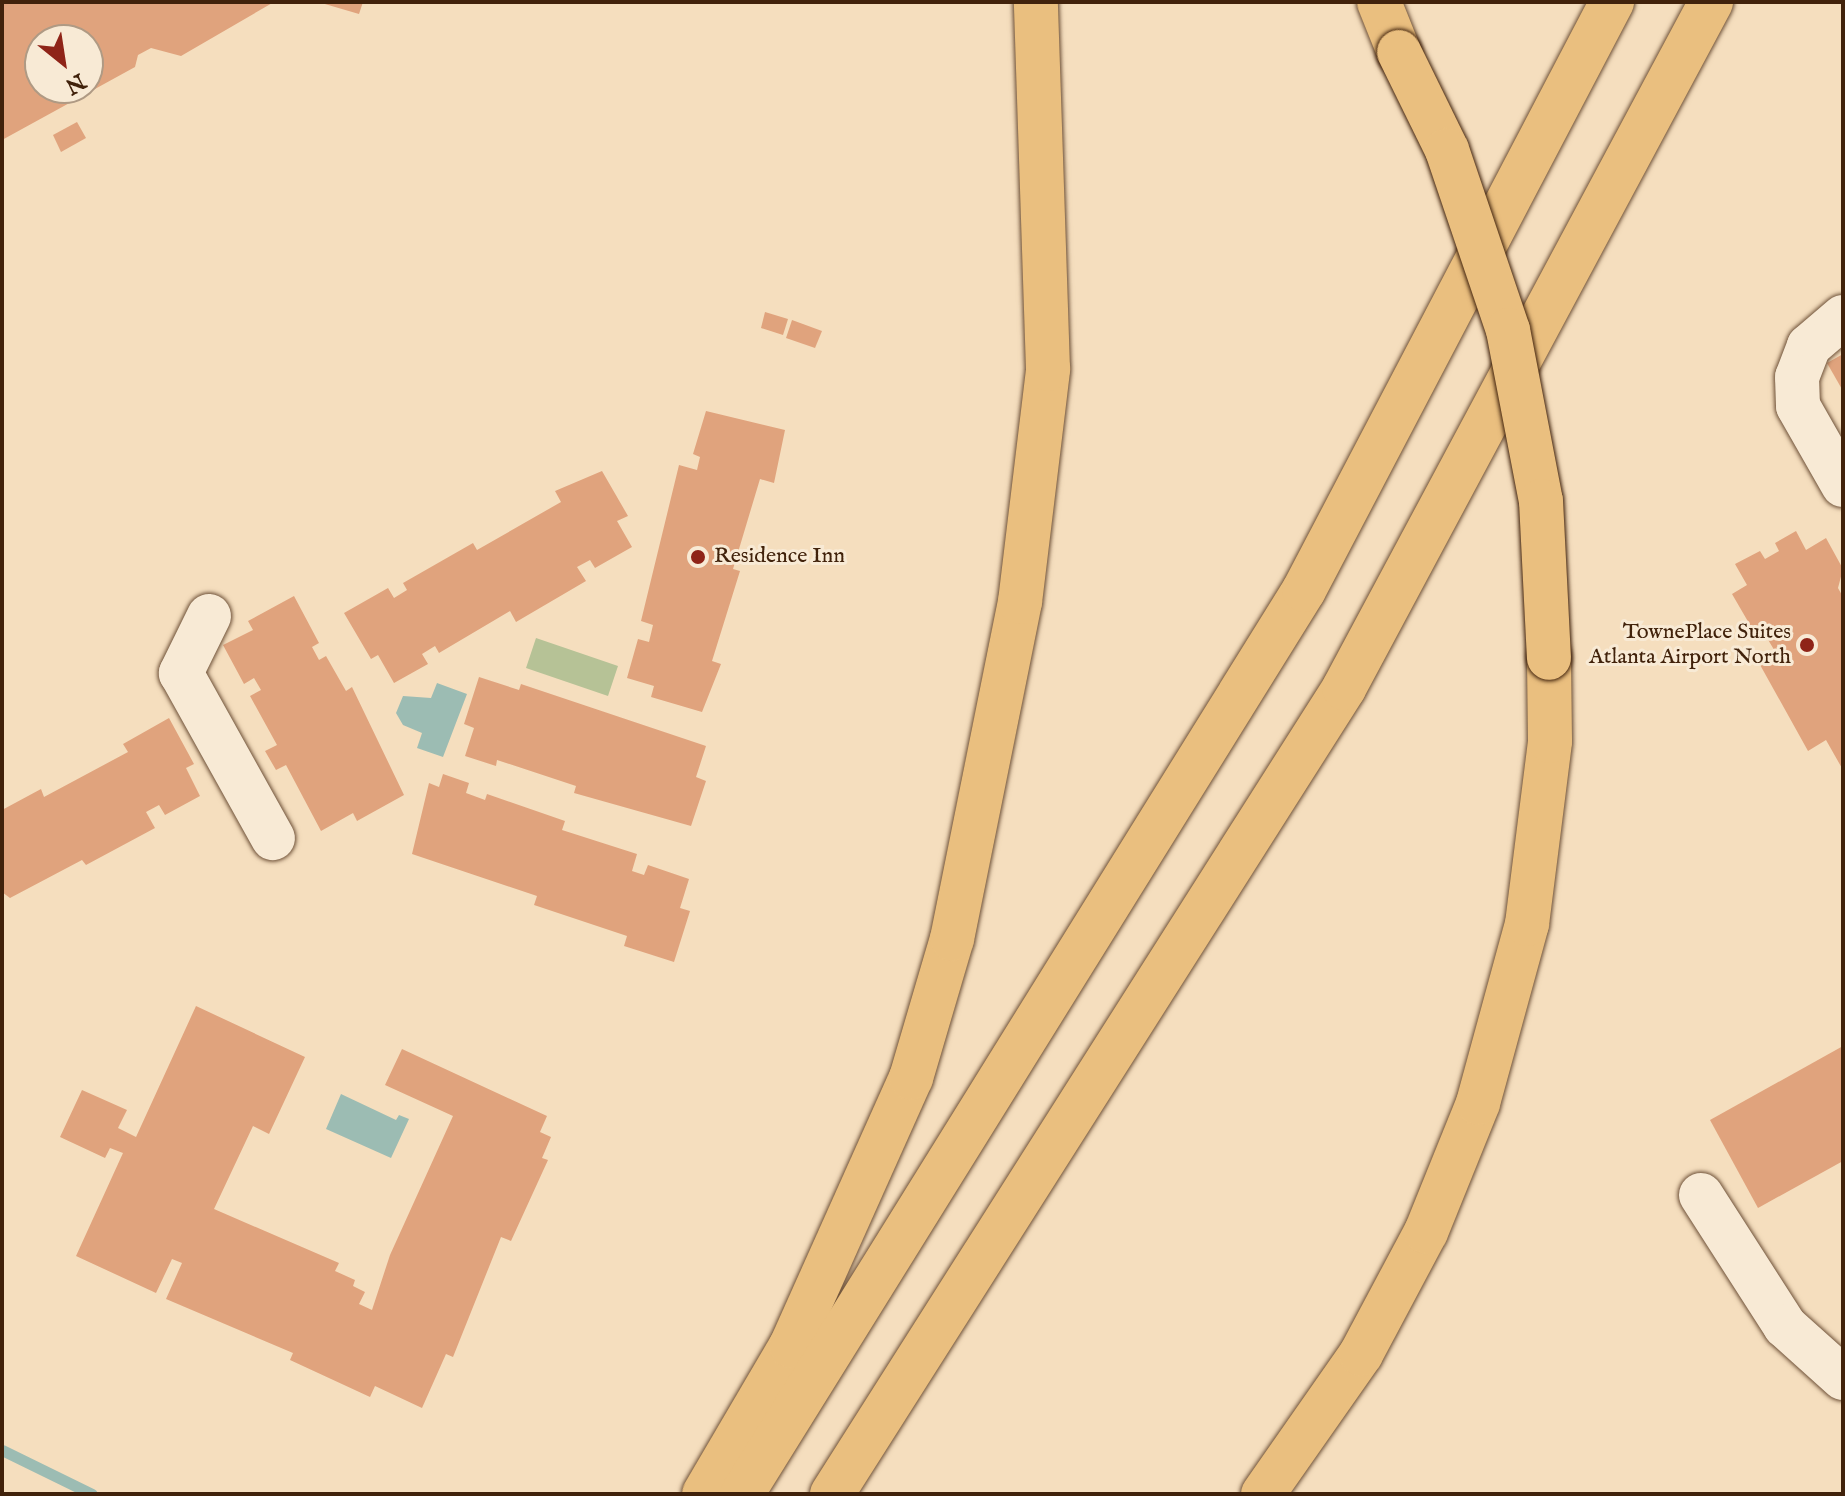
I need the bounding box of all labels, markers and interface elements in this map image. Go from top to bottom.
north arrow [24,24,104,104]
text: N [60,66,90,100]
place label: Residence Inn [714,544,845,570]
marker: Residence Inn [689,548,707,566]
place label: TownePlace Suites Atlanta Airport North [1589,619,1791,670]
marker: TownePlace Suites Atlanta Airport North [1798,636,1816,654]

